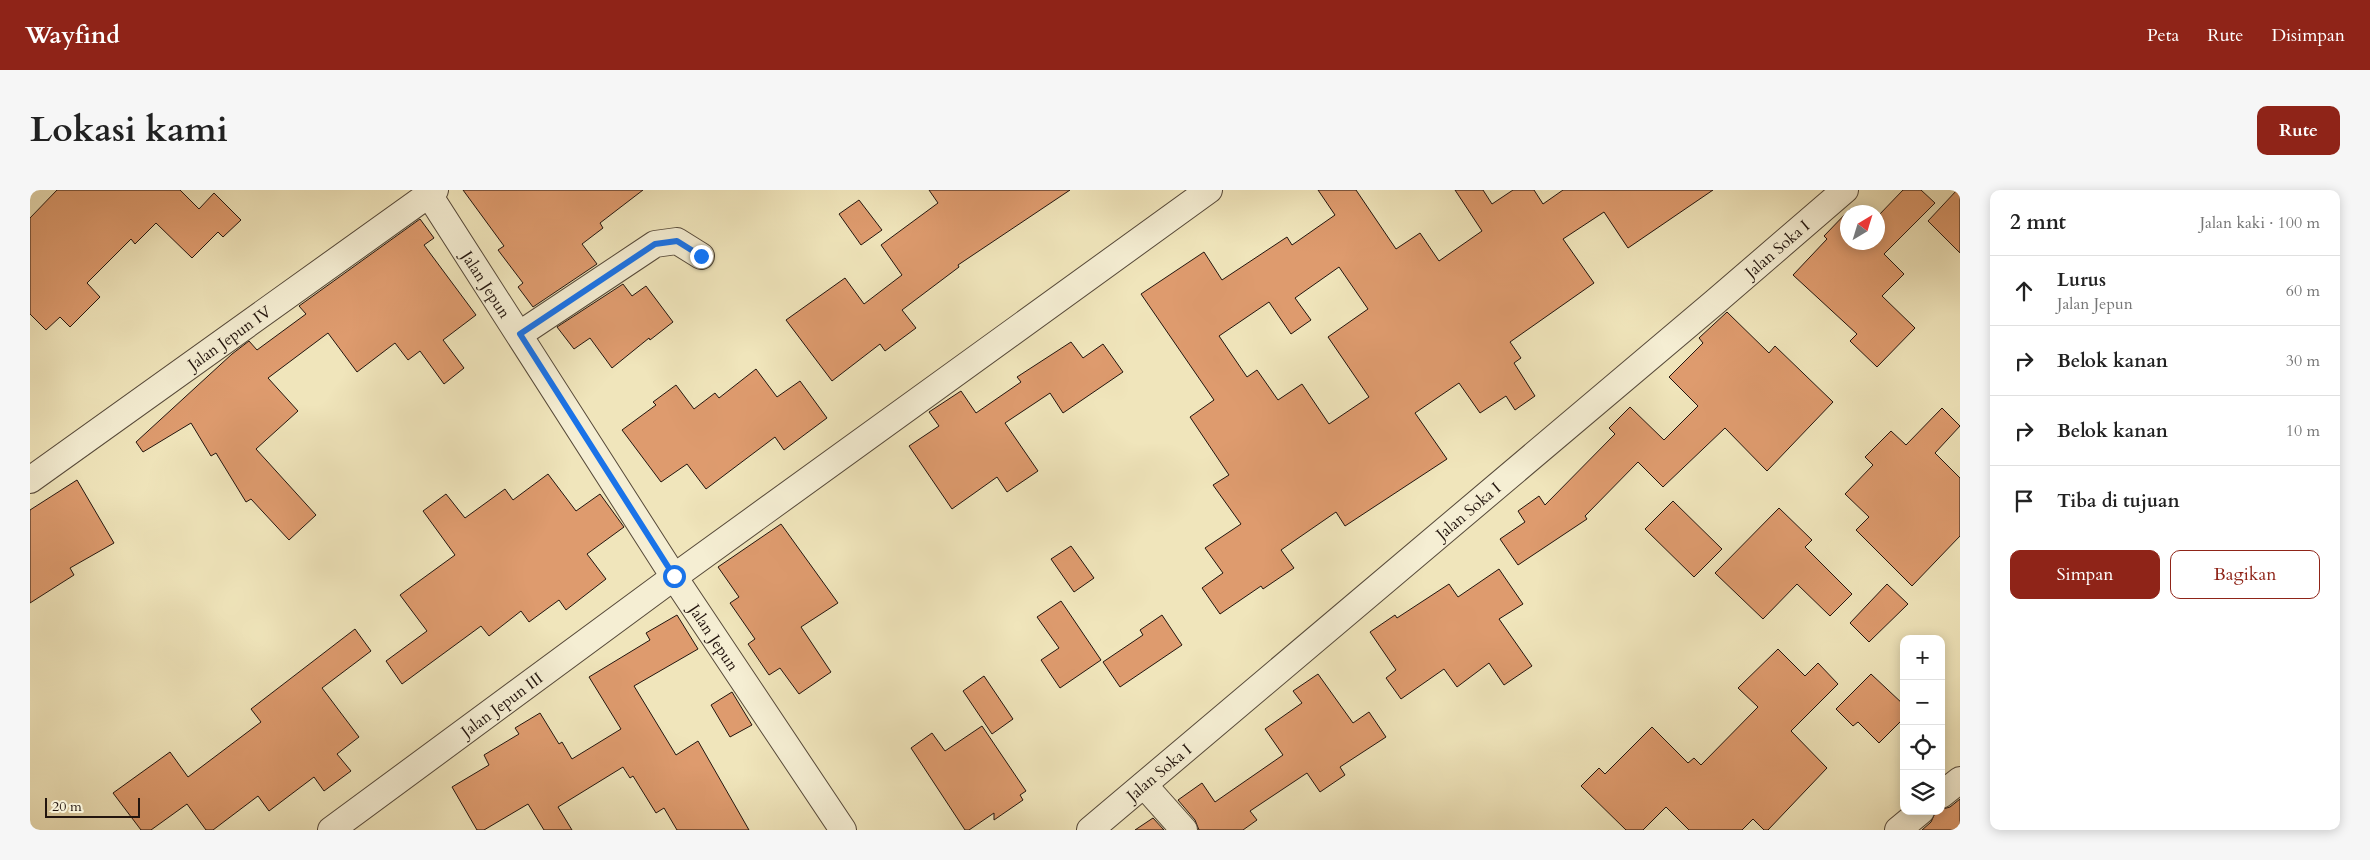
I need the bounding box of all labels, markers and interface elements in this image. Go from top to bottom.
text: Wayfind [25,19,120,52]
text: Peta [2147,23,2179,48]
text: Rute [2207,23,2243,48]
text: Disimpan [2271,23,2345,48]
text: Lokasi kami [30,106,228,154]
button: Rute [2257,106,2340,155]
north arrow [1840,205,1885,250]
text: 2 mnt [2010,208,2066,237]
text: Jalan kaki · 100 m [2200,212,2320,234]
street label: Jalan Soka I [1739,215,1815,285]
street label: Jalan Jepun [455,245,515,323]
route end [690,245,713,268]
text: Lurus [2057,267,2106,293]
icon: ahead [2010,277,2038,305]
text: 60 m [2286,280,2320,302]
text: Jalan Jepun [2057,293,2133,315]
street label: Jalan Jepun IV [182,301,276,377]
icon: right [2010,347,2038,375]
text: Belok kanan [2057,348,2168,374]
text: 30 m [2286,350,2320,372]
icon: right [2010,417,2038,445]
text: Belok kanan [2057,418,2168,444]
text: 10 m [2286,420,2320,442]
street label: Jalan Soka I [1430,478,1506,546]
icon: arrive [2010,487,2038,515]
text: Tiba di tujuan [2057,488,2180,514]
button: Simpan [2010,550,2160,599]
button: Bagikan [2170,550,2320,599]
route start [663,565,686,588]
street label: Jalan Jepun [682,598,744,675]
map controls [1900,635,1945,815]
button: + [1900,635,1945,680]
street label: Jalan Jepun III [455,667,548,744]
button: − [1900,680,1945,725]
button: locate [1900,725,1945,770]
street label: Jalan Soka I [1121,739,1197,808]
button: layers [1900,770,1945,815]
scale bar [45,795,140,818]
text: 20 m [52,797,82,816]

